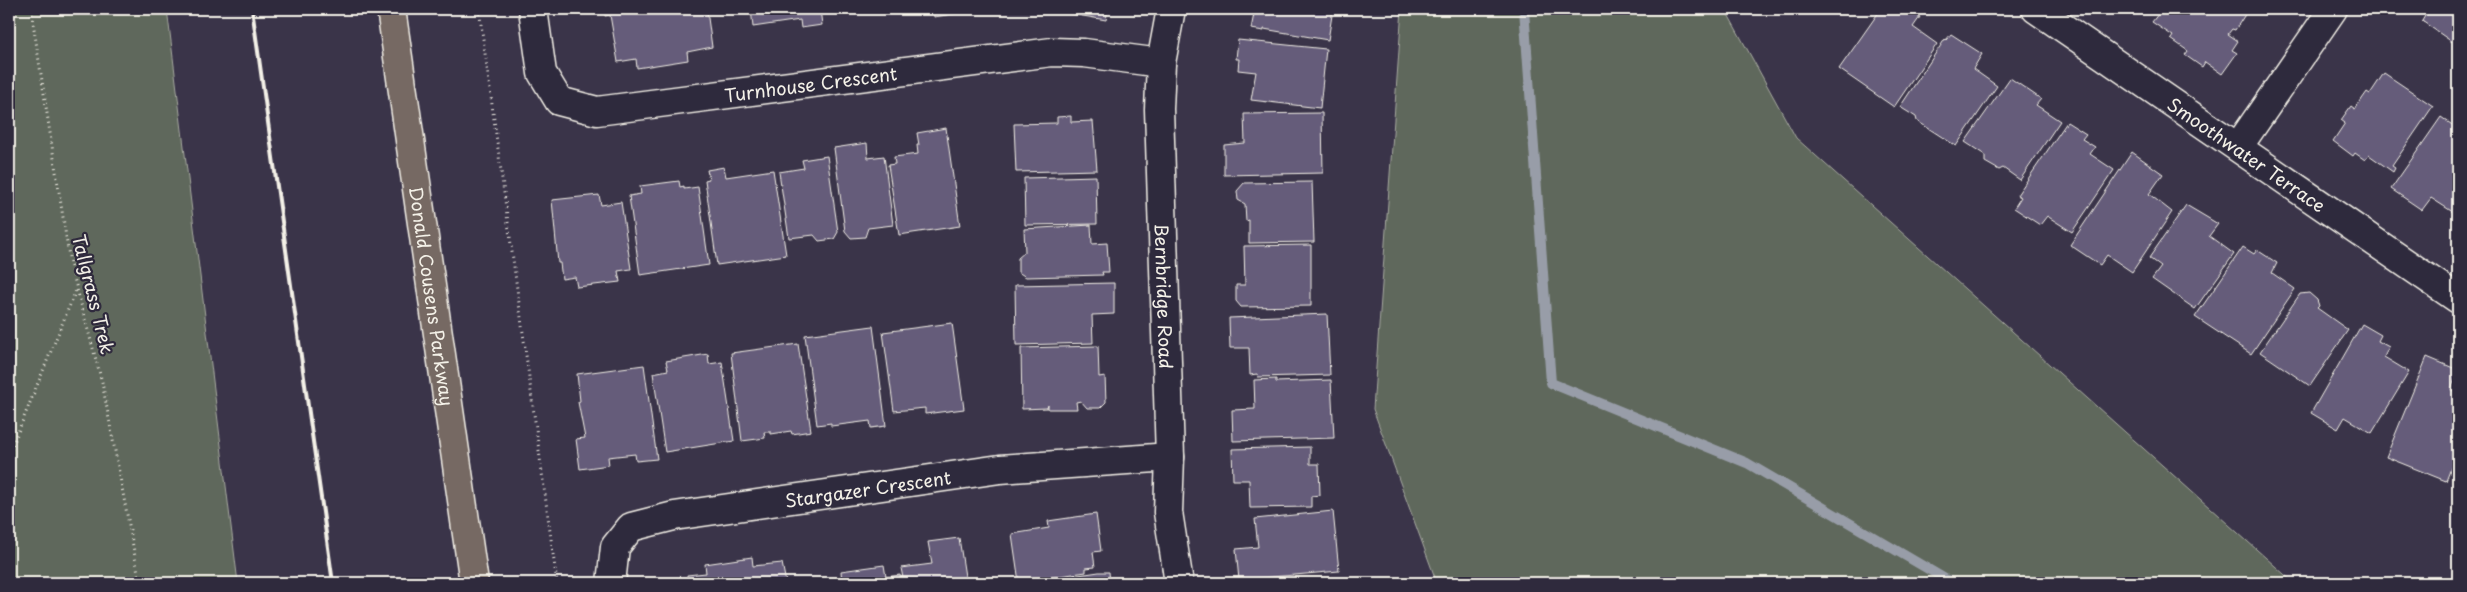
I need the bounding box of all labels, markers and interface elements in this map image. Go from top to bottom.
street label: Turnhouse Crescent [723,59,898,108]
street label: Smoothwater Terrace [2162,90,2332,218]
street label: Donald Cousens Parkway [403,184,462,408]
street label: Bernbridge Road [1149,223,1181,369]
street label: Tallgrass Trek [66,232,122,357]
street label: Stargazer Crescent [783,463,953,513]

